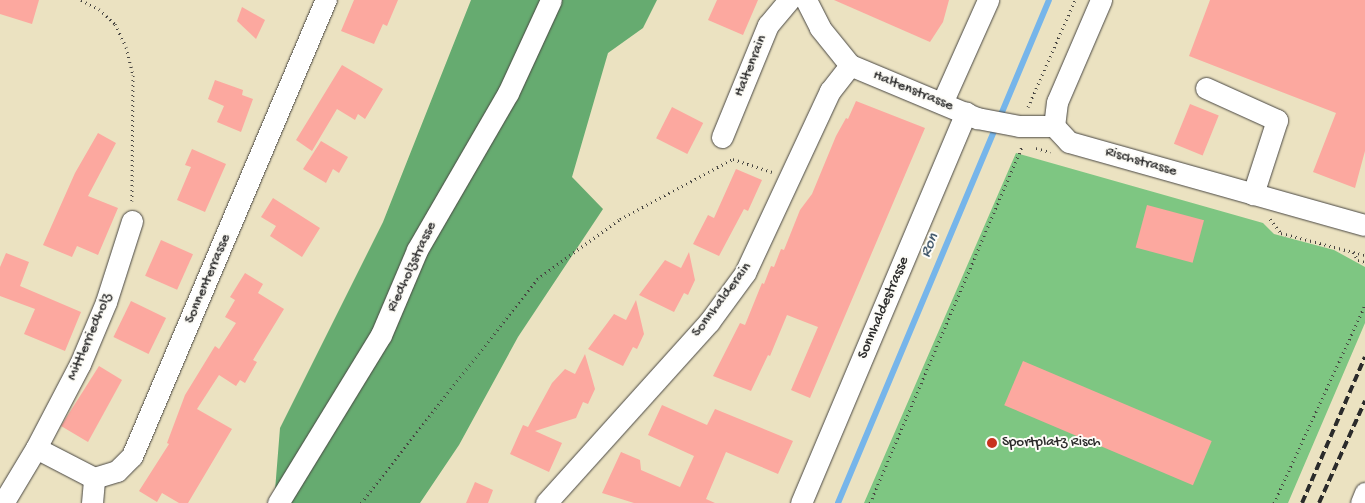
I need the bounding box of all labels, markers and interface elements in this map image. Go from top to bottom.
street label: Haltenrain [730,32,772,100]
street label: Haltenstrasse [870,67,956,115]
street label: Rischstrasse [1103,143,1179,181]
street label: Riedholzstrasse [383,219,441,315]
water label: Ron [917,231,945,261]
street label: Sonnenterrasse [181,232,235,326]
street label: Sonnhaldestrasse [854,254,914,362]
street label: Sonnhalderain [688,259,756,341]
street label: Mittlerriedholz [64,291,116,383]
place label: Sportplatz Risch [1002,434,1101,452]
marker: Sportplatz Risch [986,437,998,449]

